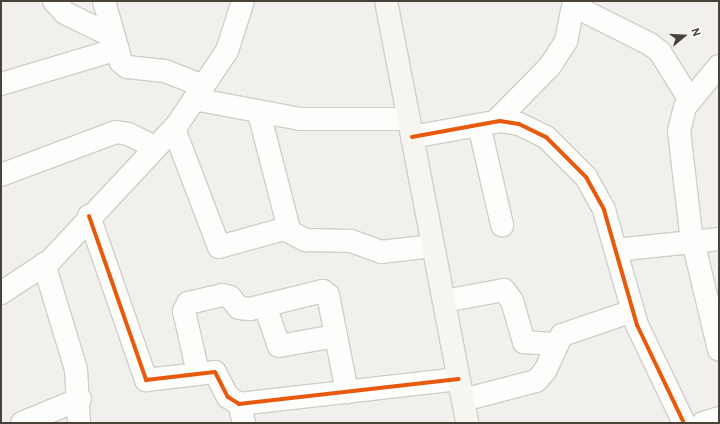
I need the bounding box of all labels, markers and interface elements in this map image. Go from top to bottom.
north arrow [664,16,704,56]
text: N [688,26,703,38]

